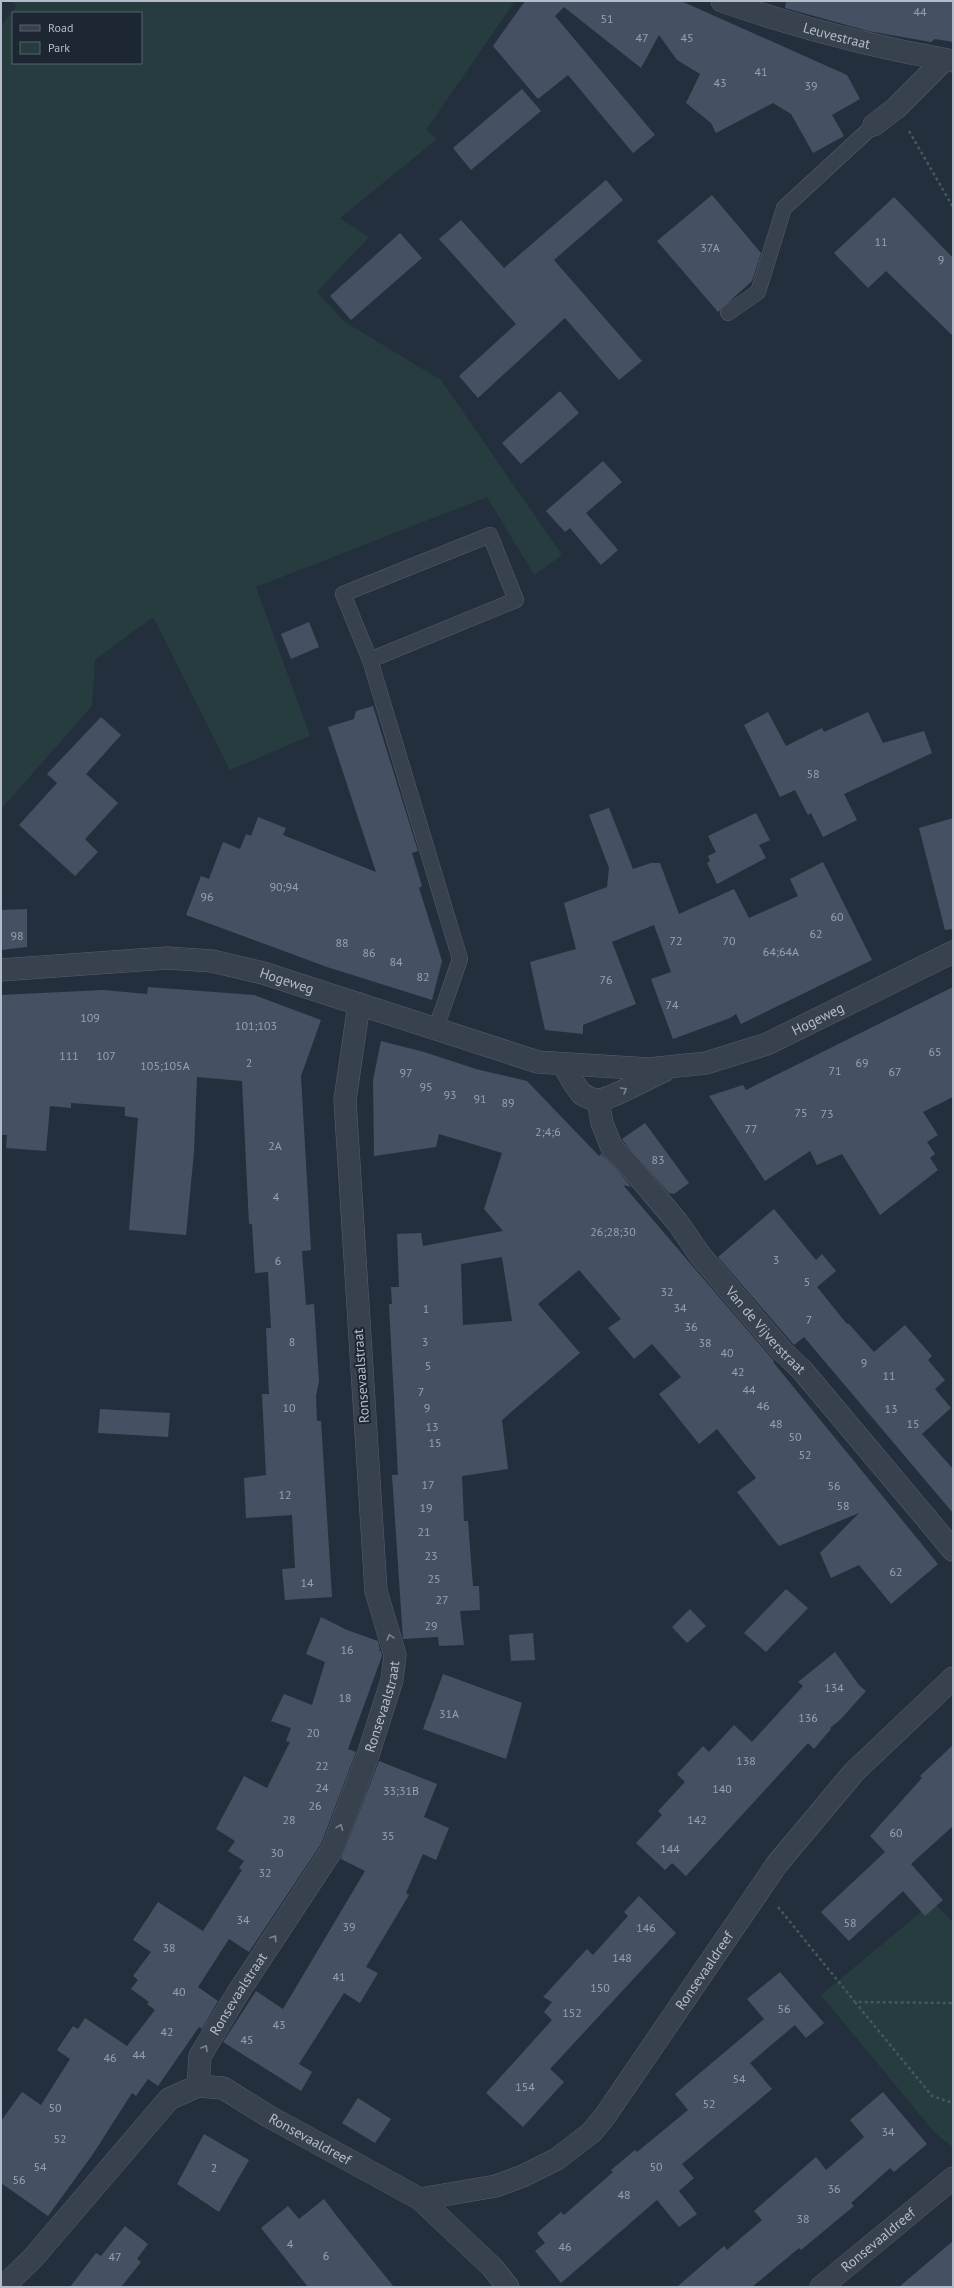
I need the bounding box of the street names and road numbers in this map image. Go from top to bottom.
street label: Leuvestraat [801,18,872,53]
street label: Hogeweg [257,964,316,998]
street label: Hogeweg [789,998,847,1039]
street label: Van de Vijverstraat [721,1282,810,1378]
street label: Ronsevaalstraat [349,1328,373,1424]
street label: Ronsevaalstraat [360,1660,403,1754]
street label: Ronsevaaldreef [671,1927,738,2013]
street label: Ronsevaalstraat [206,1949,271,2039]
street label: Ronsevaaldreef [266,2109,355,2169]
street label: Ronsevaaldreef [837,2204,919,2276]

